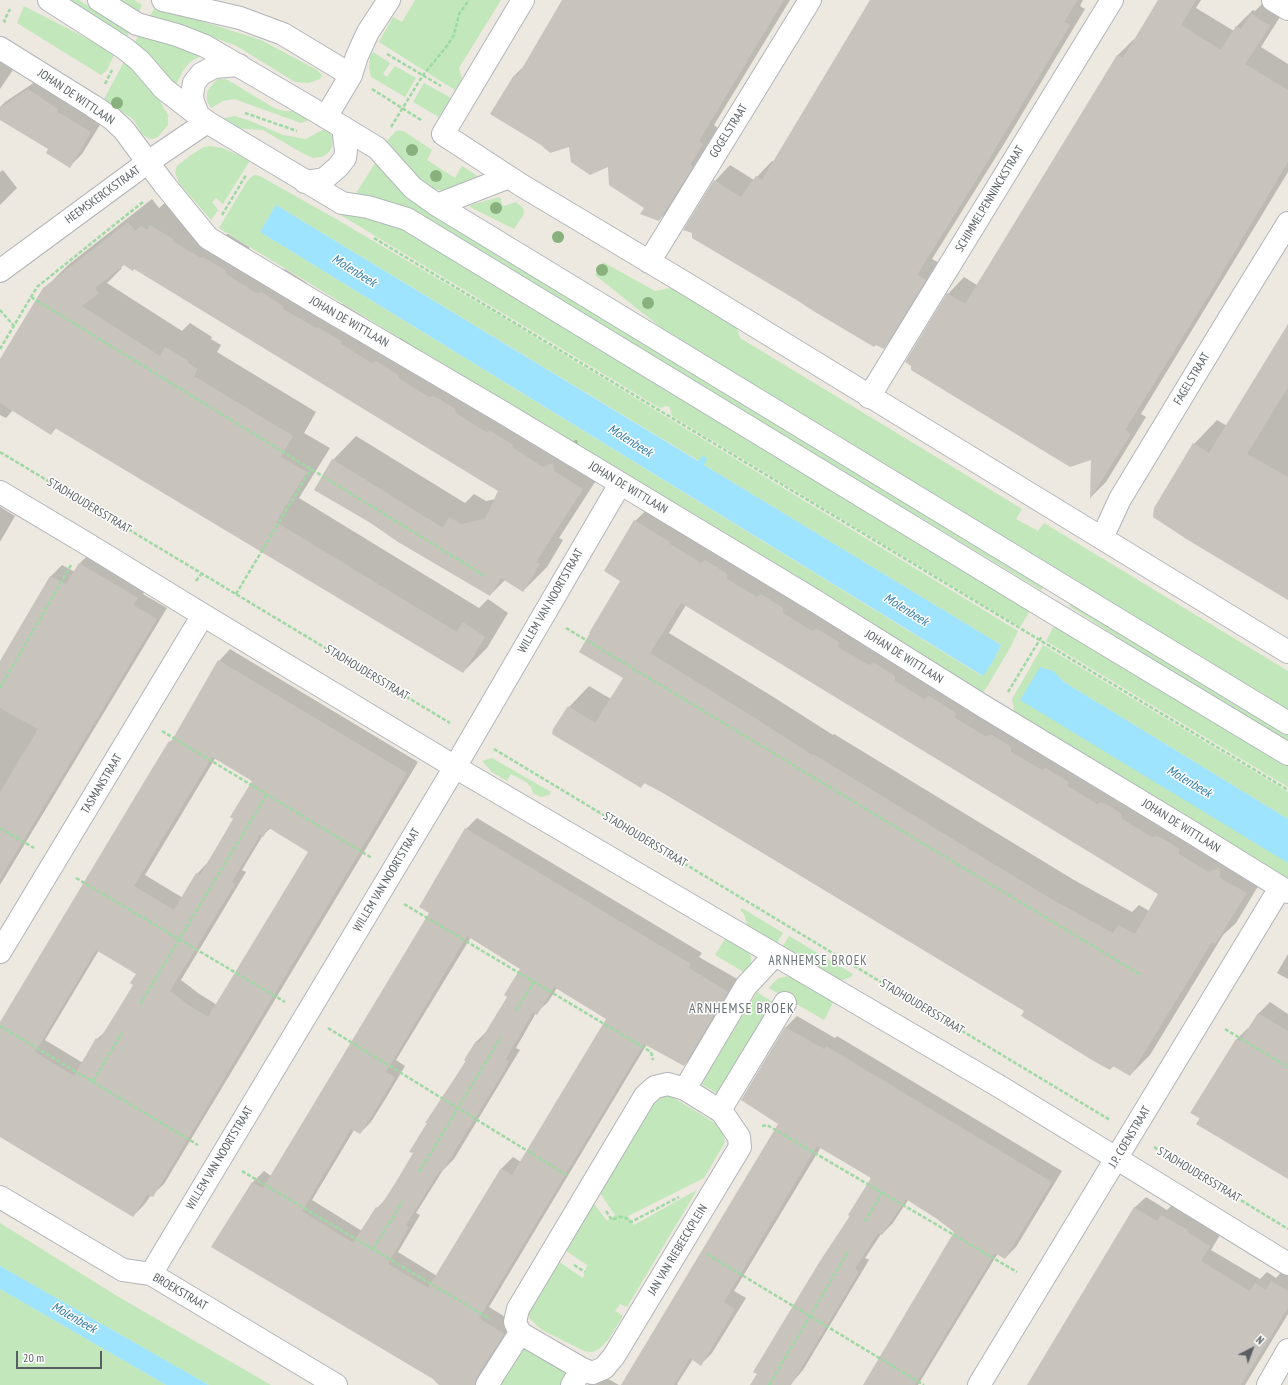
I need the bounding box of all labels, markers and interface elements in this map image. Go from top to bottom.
street label: JOHAN DE WITTLAAN [35,66,117,128]
street label: GOGELSTRAAT [707,102,751,160]
street label: SCHIMMELPENNINCKSTRAAT [953,143,1027,255]
street label: HEEMSKERCKSTRAAT [63,163,143,227]
water label: Molenbeek [329,251,379,291]
street label: JOHAN DE WITTLAAN [307,293,391,351]
street label: FAGELSTRAAT [1171,350,1213,408]
water label: Molenbeek [605,421,655,461]
street label: JOHAN DE WITTLAAN [586,459,670,517]
street label: STADHOUDERSSTRAAT [44,475,134,537]
street label: WILLEM VAN NOORTSTRAAT [515,546,587,656]
water label: Molenbeek [881,590,931,630]
street label: JOHAN DE WITTLAAN [862,627,946,687]
street label: STADHOUDERSSTRAAT [322,642,412,704]
street label: TASMANSTRAAT [78,751,126,817]
water label: Molenbeek [1164,763,1214,801]
street label: JOHAN DE WITTLAAN [1139,796,1223,856]
street label: STADHOUDERSSTRAAT [600,809,690,871]
street label: WILLEM VAN NOORTSTRAAT [350,826,424,934]
district label: ARNHEMSE BROEK [768,953,868,969]
street label: STADHOUDERSSTRAAT [877,976,967,1038]
district label: ARNHEMSE BROEK [689,1001,795,1017]
street label: WILLEM VAN NOORTSTRAAT [183,1104,257,1212]
street label: J.P. COENSTRAAT [1106,1104,1154,1170]
street label: STADHOUDERSSTRAAT [1154,1144,1244,1206]
street label: JAN VAN RIEBEECKPLEIN [645,1202,711,1298]
street label: BROEKSTRAAT [150,1271,210,1313]
water label: Molenbeek [49,1299,99,1337]
north arrow [1232,1329,1272,1369]
text: N [1253,1333,1267,1347]
scale bar [18,1343,104,1369]
text: 20 m [23,1350,44,1365]

